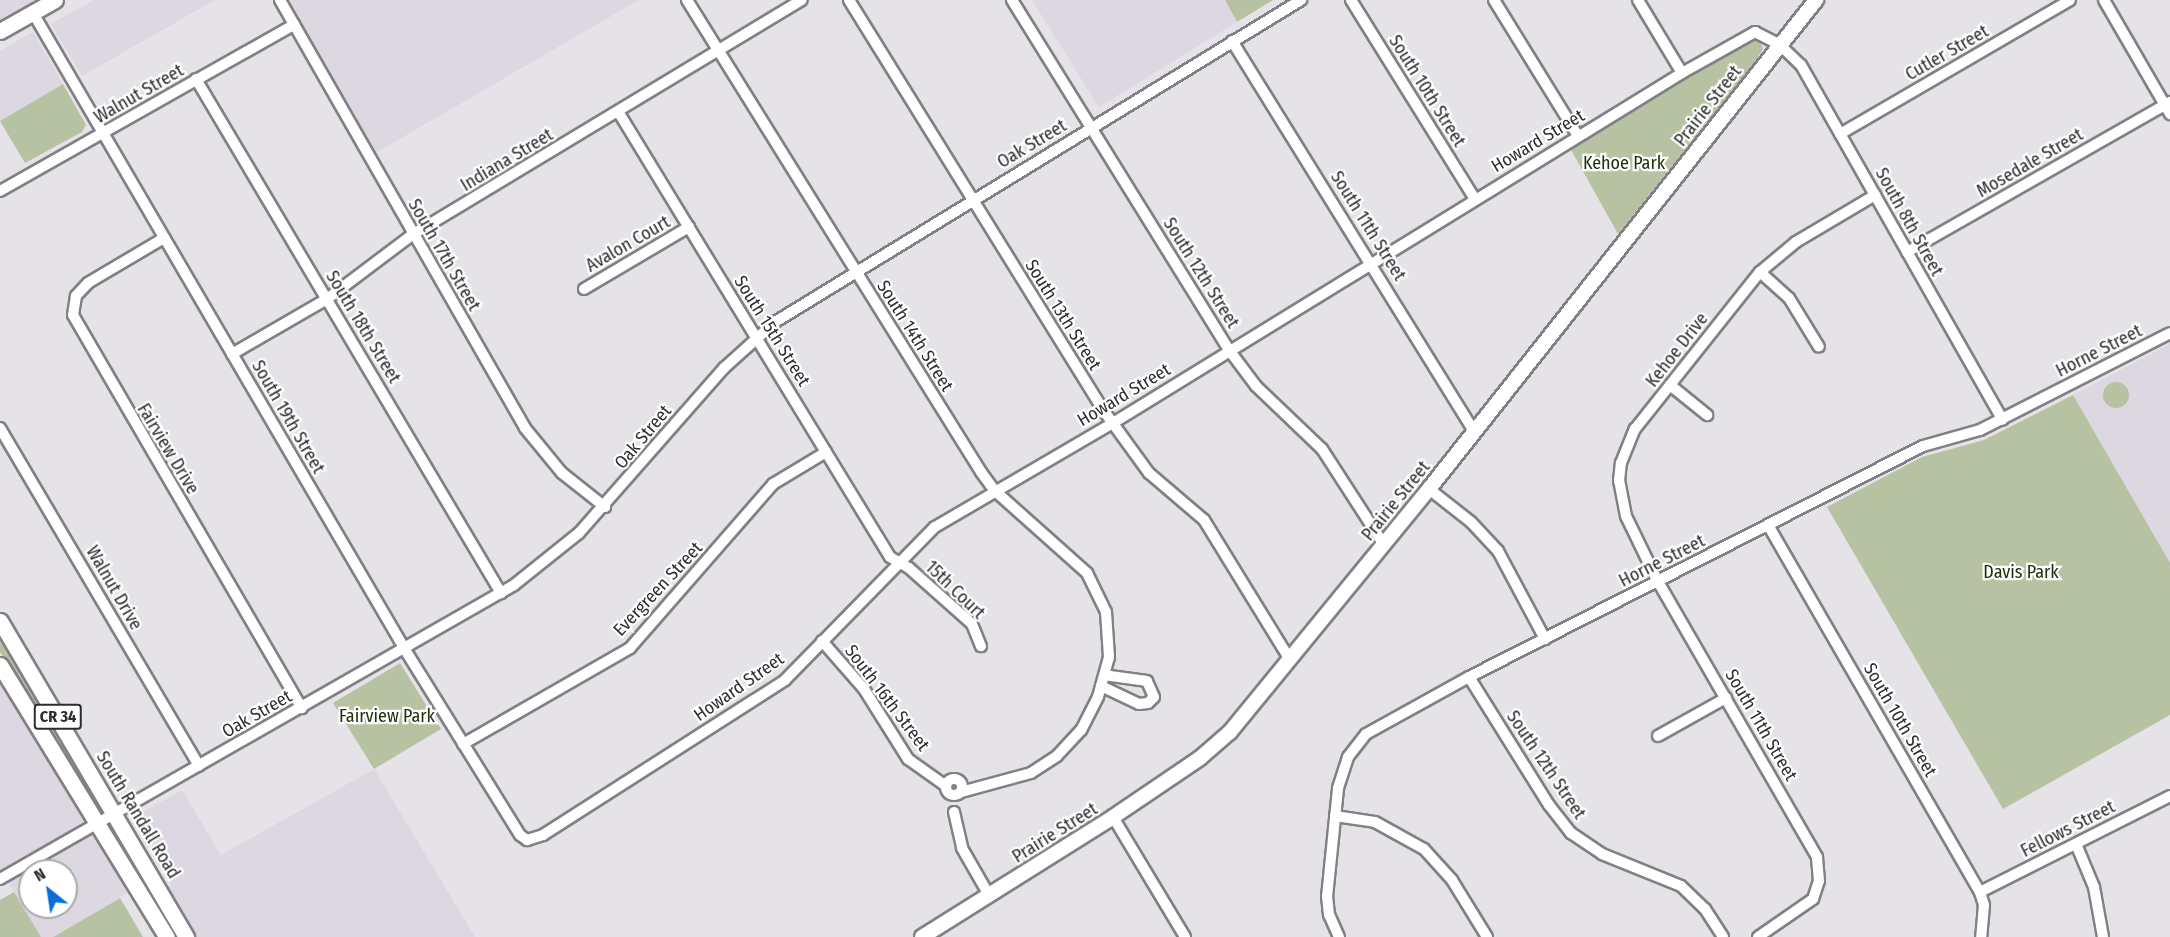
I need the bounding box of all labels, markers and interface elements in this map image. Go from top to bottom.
street label: Cutler Street [1902,21,1992,85]
street label: South 10th Street [1384,31,1470,151]
street label: Walnut Street [90,60,188,128]
street label: Prairie Street [1670,61,1746,151]
street label: Howard Street [1488,105,1588,177]
street label: Oak Street [994,115,1070,173]
street label: Indiana Street [457,124,557,196]
street label: Mosedale Street [1973,124,2087,202]
park label: Kehoe Park [1583,152,1665,174]
street label: South 8th Street [1870,164,1948,280]
street label: South 11th Street [1326,167,1410,285]
street label: South 17th Street [403,195,485,315]
street label: Avalon Court [582,211,674,277]
street label: South 12th Street [1158,214,1244,332]
street label: South 13th Street [1020,256,1106,374]
street label: South 18th Street [321,267,405,387]
street label: South 15th Street [729,272,815,390]
street label: South 14th Street [872,276,958,396]
street label: Kehoe Drive [1641,309,1713,391]
street label: Horne Street [2052,320,2146,382]
street label: South 19th Street [247,357,329,477]
street label: Howard Street [1074,359,1174,431]
street label: Fairview Drive [132,400,204,498]
street label: Oak Street [610,401,676,473]
street label: Prairie Street [1357,457,1435,545]
street label: Horne Street [1615,530,1709,592]
street label: Evergreen Street [609,537,707,641]
street label: Walnut Drive [81,542,147,634]
street label: 15th Court [921,556,989,624]
park label: Davis Park [1983,561,2059,583]
street label: South 16th Street [840,641,934,755]
street label: Howard Street [690,648,788,726]
street label: South 10th Street [1859,659,1941,781]
street label: South 11th Street [1720,665,1802,785]
street label: Oak Street [218,685,296,743]
road number: CR 34 [32,704,84,730]
park label: Fairview Park [339,705,435,727]
street label: South 12th Street [1502,707,1590,823]
street label: South Randall Road [91,747,185,883]
street label: Fellows Street [2017,796,2119,862]
street label: Prairie Street [1008,798,1102,868]
north arrow [18,859,78,919]
text: N [31,864,49,885]

